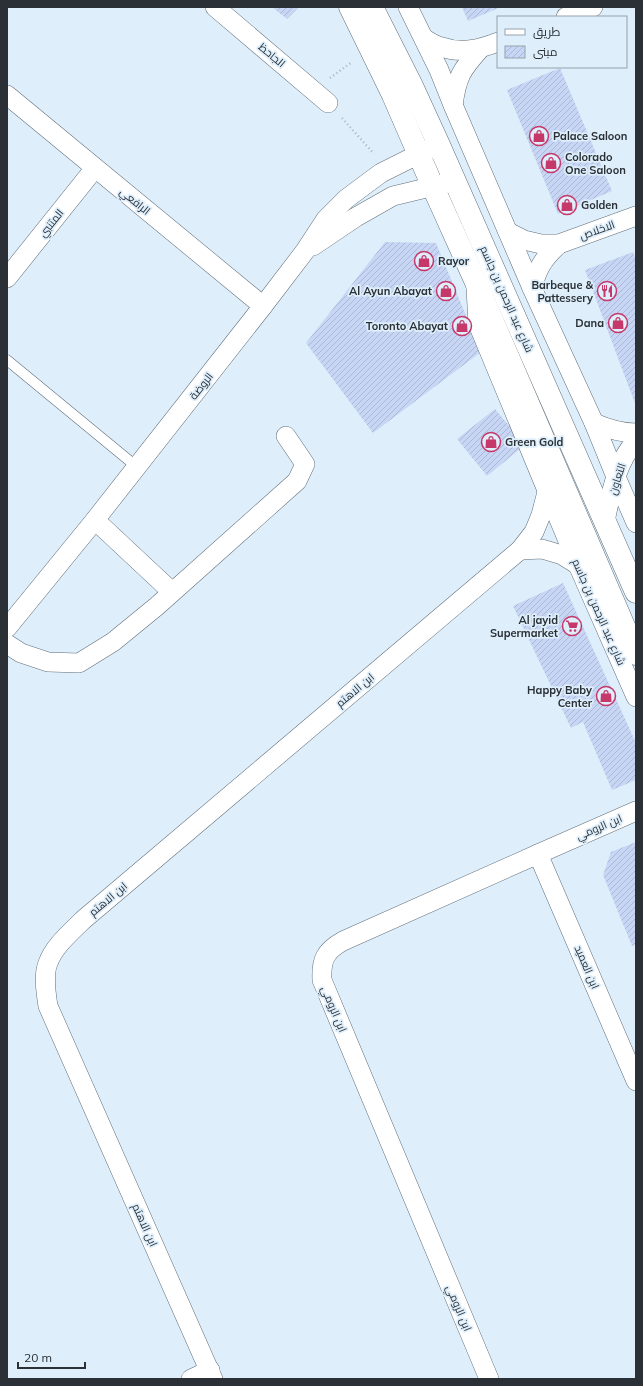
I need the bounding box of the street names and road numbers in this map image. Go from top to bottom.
street label: الجاحظ [256,40,288,70]
street label: الرافعي [115,184,153,219]
street label: المتنبي [35,206,68,241]
street label: الاخلاص [577,217,617,243]
street label: شارع عبد الرحمن بن جاسم [476,244,537,355]
street label: الروضة [186,370,216,402]
street label: التعاون [605,461,629,497]
street label: شارع عبد الرحمن بن جاسم [568,557,629,668]
street label: ابن الاهتم [333,670,378,711]
street label: ابن الرومي [574,811,625,845]
street label: ابن الاهتم [86,879,131,920]
street label: ابن العميد [572,943,602,991]
street label: ابن الرومي [316,984,350,1035]
street label: ابن الاهتم [128,1201,161,1249]
street label: ابن الرومي [441,1283,475,1334]

